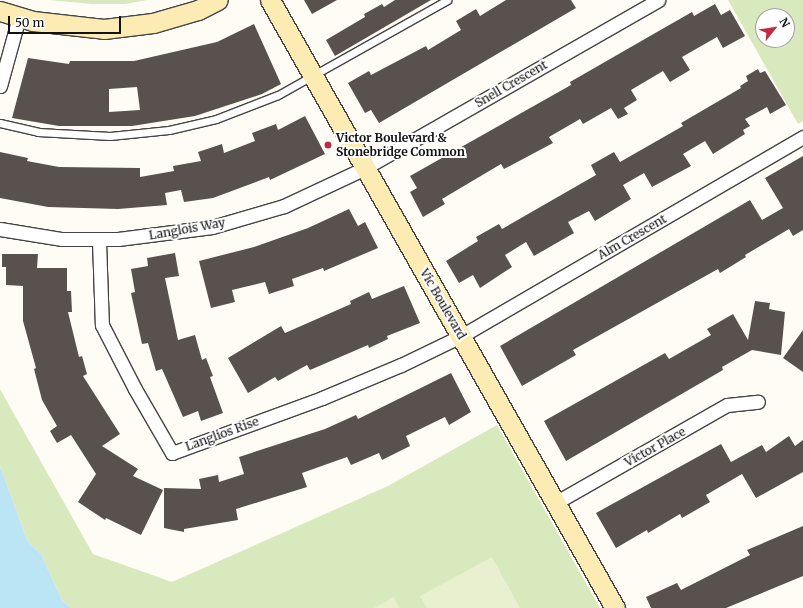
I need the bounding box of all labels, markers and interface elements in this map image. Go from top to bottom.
scale bar [10,8,123,34]
north arrow [755,8,795,48]
text: 50 m [15,15,44,30]
text: N [776,15,793,30]
street label: Snell Crescent [472,57,550,111]
place label: Victor Boulevard & Stonebridge Common [336,131,465,159]
marker: Victor Boulevard & Stonebridge Common [323,140,333,150]
street label: Alm Crescent [595,212,669,262]
street label: Langlois Way [148,215,226,243]
street label: Vic Boulevard [417,266,469,342]
street label: Langlios Rise [183,414,261,454]
street label: Victor Place [622,424,688,470]

